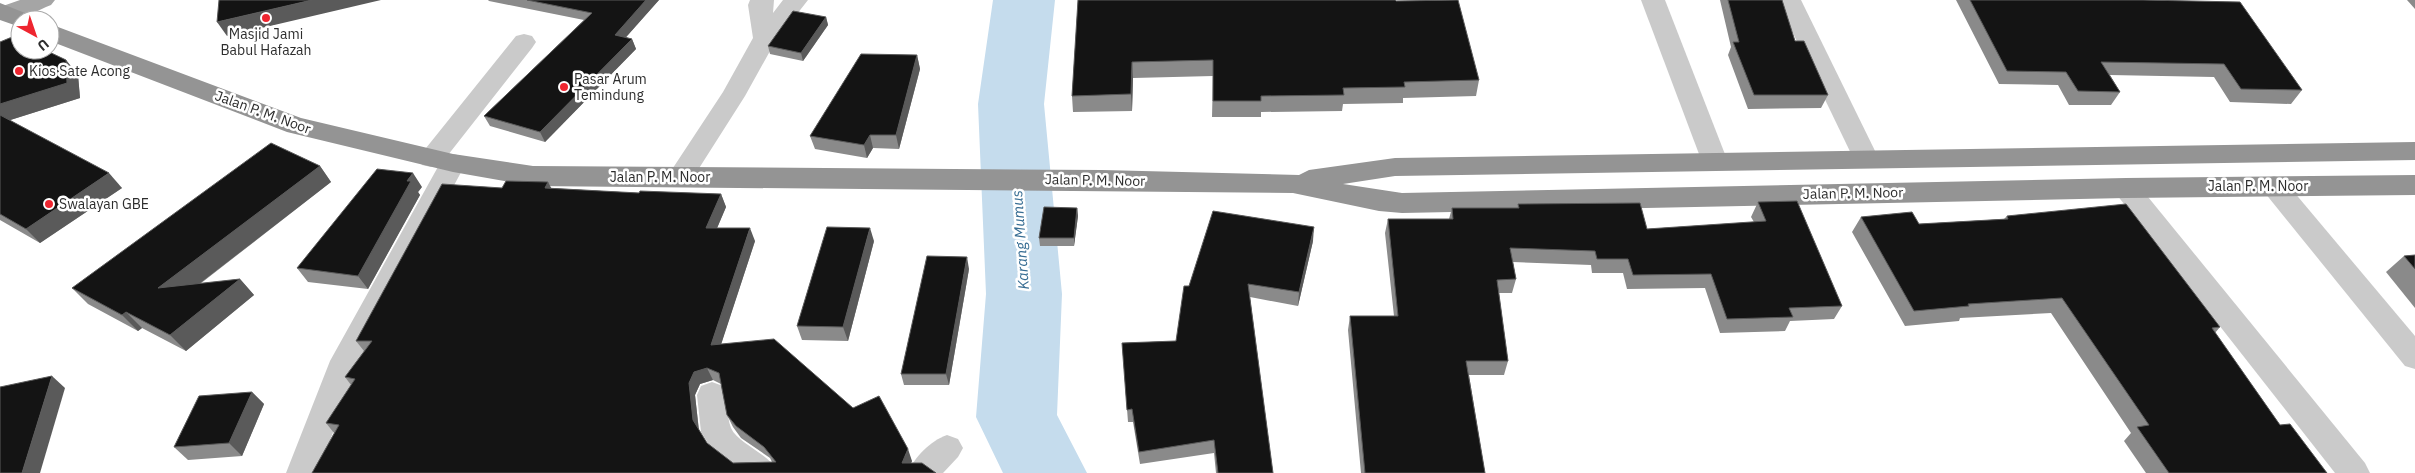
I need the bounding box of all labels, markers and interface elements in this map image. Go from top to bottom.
north arrow [10,10,60,60]
marker: Masjid Jami Babul Hafazah [260,12,272,24]
place label: Masjid Jami Babul Hafazah [220,25,312,59]
text: U [34,35,53,55]
place label: Kios Sate Acong [29,62,131,80]
marker: Kios Sate Acong [13,65,25,77]
place label: Pasar Arum Temindung [574,70,647,104]
marker: Pasar Arum Temindung [558,81,570,93]
street label: Jalan P. M. Noor [213,86,313,138]
street label: Jalan P. M. Noor [610,168,710,186]
street label: Jalan P. M. Noor [1045,170,1145,190]
street label: Jalan P. M. Noor [2208,177,2308,195]
street label: Jalan P. M. Noor [1803,183,1903,203]
water label: Karang Mumus [1007,190,1033,290]
place label: Swalayan GBE [59,195,149,213]
marker: Swalayan GBE [43,198,55,210]

